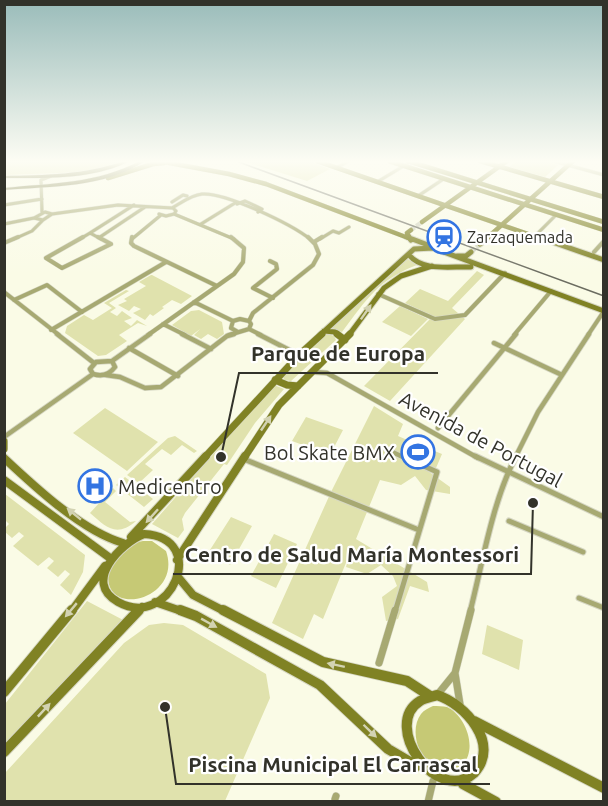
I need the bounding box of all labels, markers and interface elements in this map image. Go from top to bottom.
station icon: Zarzaquemada [426,219,462,255]
place label: Zarzaquemada [467,228,573,246]
one-way arrow [360,304,372,320]
callout: Parque de Europa [239,334,438,373]
text: Parque de Europa [251,341,425,365]
street label: Avenida de Portugal [396,386,566,492]
one-way arrow [260,415,271,431]
sports icon: Bol Skate BMX [400,434,436,470]
place label: Bol Skate BMX [264,441,395,464]
hospital icon: Medicentro [77,468,113,504]
place label: Medicentro [118,475,222,498]
one-way arrow [66,508,82,521]
one-way arrow [145,509,159,524]
callout: Centro de Salud María Montessori [173,535,531,574]
text: Centro de Salud María Montessori [185,542,519,566]
one-way arrow [65,602,78,617]
one-way arrow [201,618,218,628]
one-way arrow [326,660,345,669]
one-way arrow [37,703,51,717]
one-way arrow [363,724,377,738]
callout: Piscina Municipal El Carrascal [176,745,490,784]
text: Piscina Municipal El Carrascal [188,752,478,776]

